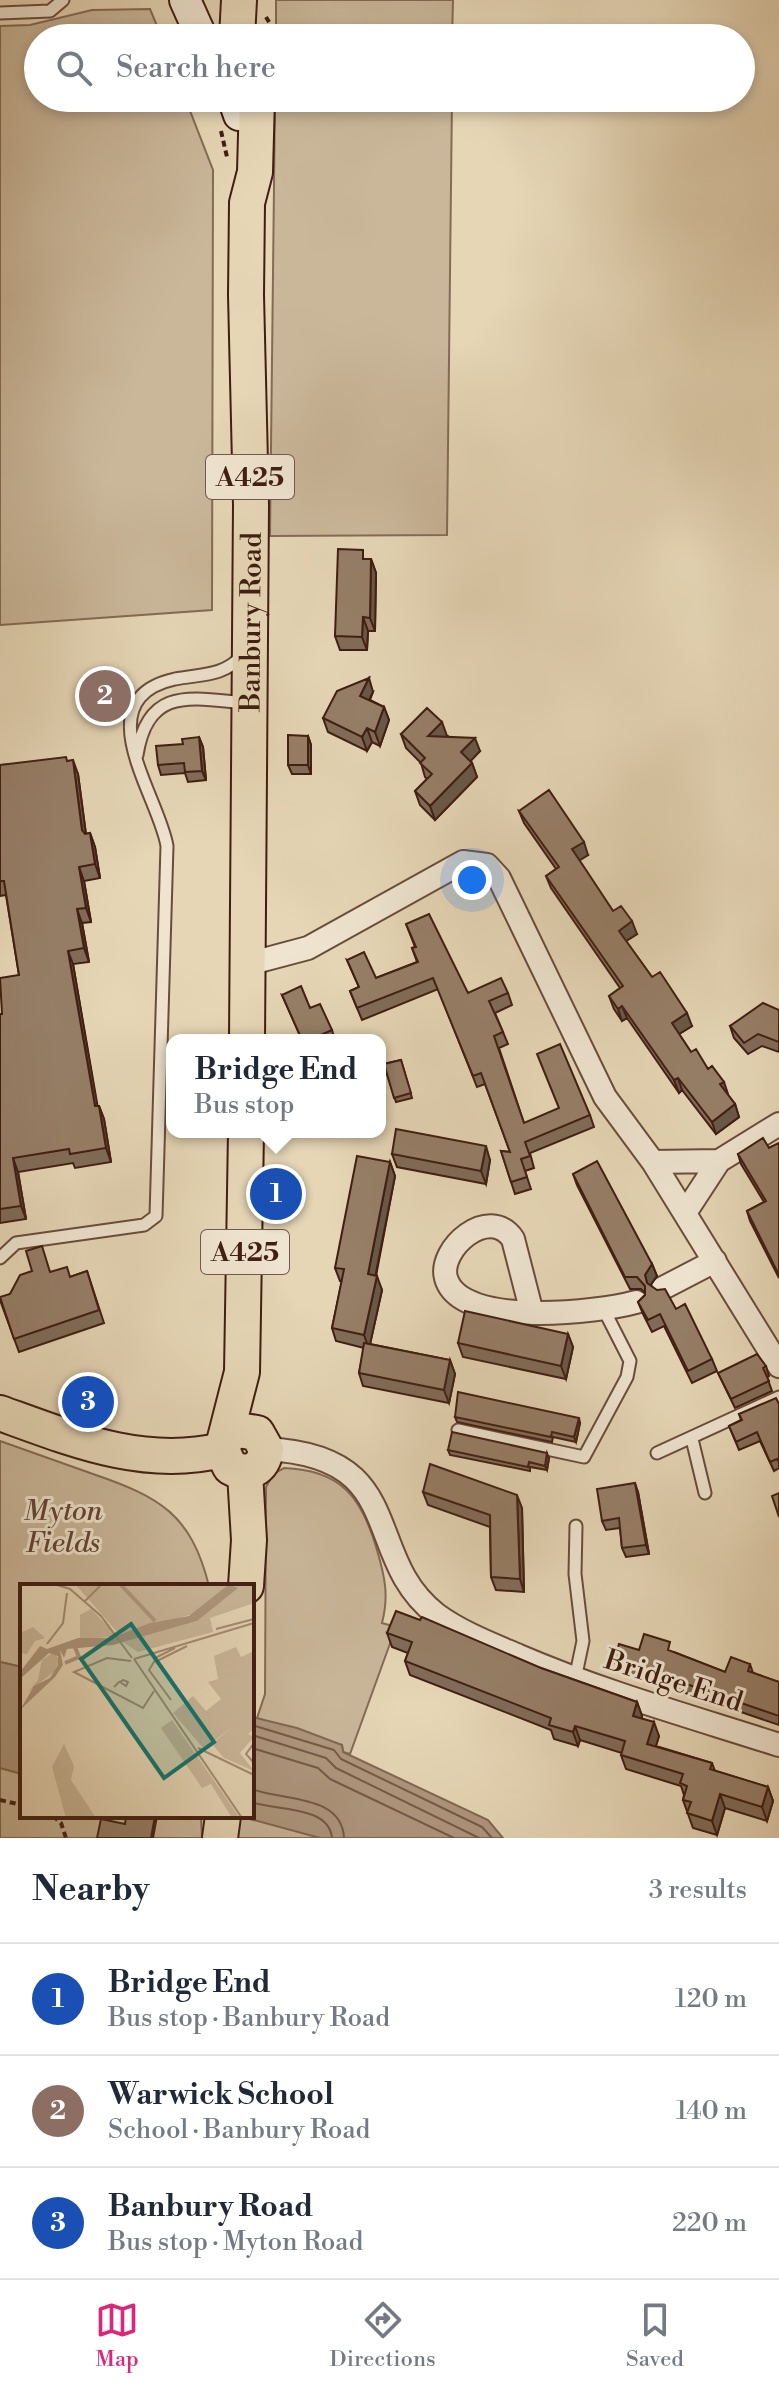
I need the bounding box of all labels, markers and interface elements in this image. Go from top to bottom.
search box [24,24,755,112]
icon: search [52,46,96,90]
text: Search here [116,49,276,87]
road number: A425 [206,455,294,499]
street label: Banbury Road [233,532,270,713]
pin: 2 [79,666,131,726]
your location [452,860,492,900]
popup [166,1034,386,1138]
text: Bridge End [195,1051,357,1089]
text: Bus stop [195,1089,295,1121]
pin: 1 [250,1164,302,1224]
road number: A425 [201,1230,289,1274]
pin: 3 [62,1372,114,1432]
park label: Myton Fields [24,1494,103,1561]
inset map [20,1584,254,1818]
street label: Bridge End [599,1642,747,1720]
text: Nearby [32,1869,150,1911]
text: 3 results [649,1874,747,1906]
text: Bridge End [108,1964,271,2002]
text: 1 [52,1983,64,2015]
text: 120 m [675,1983,747,2015]
text: Bus stop · Banbury Road [108,2002,390,2034]
text: Warwick School [108,2076,334,2114]
text: 2 [50,2095,66,2127]
text: 140 m [676,2095,747,2127]
text: School · Banbury Road [108,2114,370,2146]
text: Banbury Road [108,2188,313,2226]
text: 3 [50,2207,66,2239]
text: 220 m [672,2207,747,2239]
text: Bus stop · Myton Road [108,2226,363,2258]
tab: Map [95,2298,139,2373]
tab: Directions [330,2298,436,2373]
tab: Saved [626,2298,684,2373]

